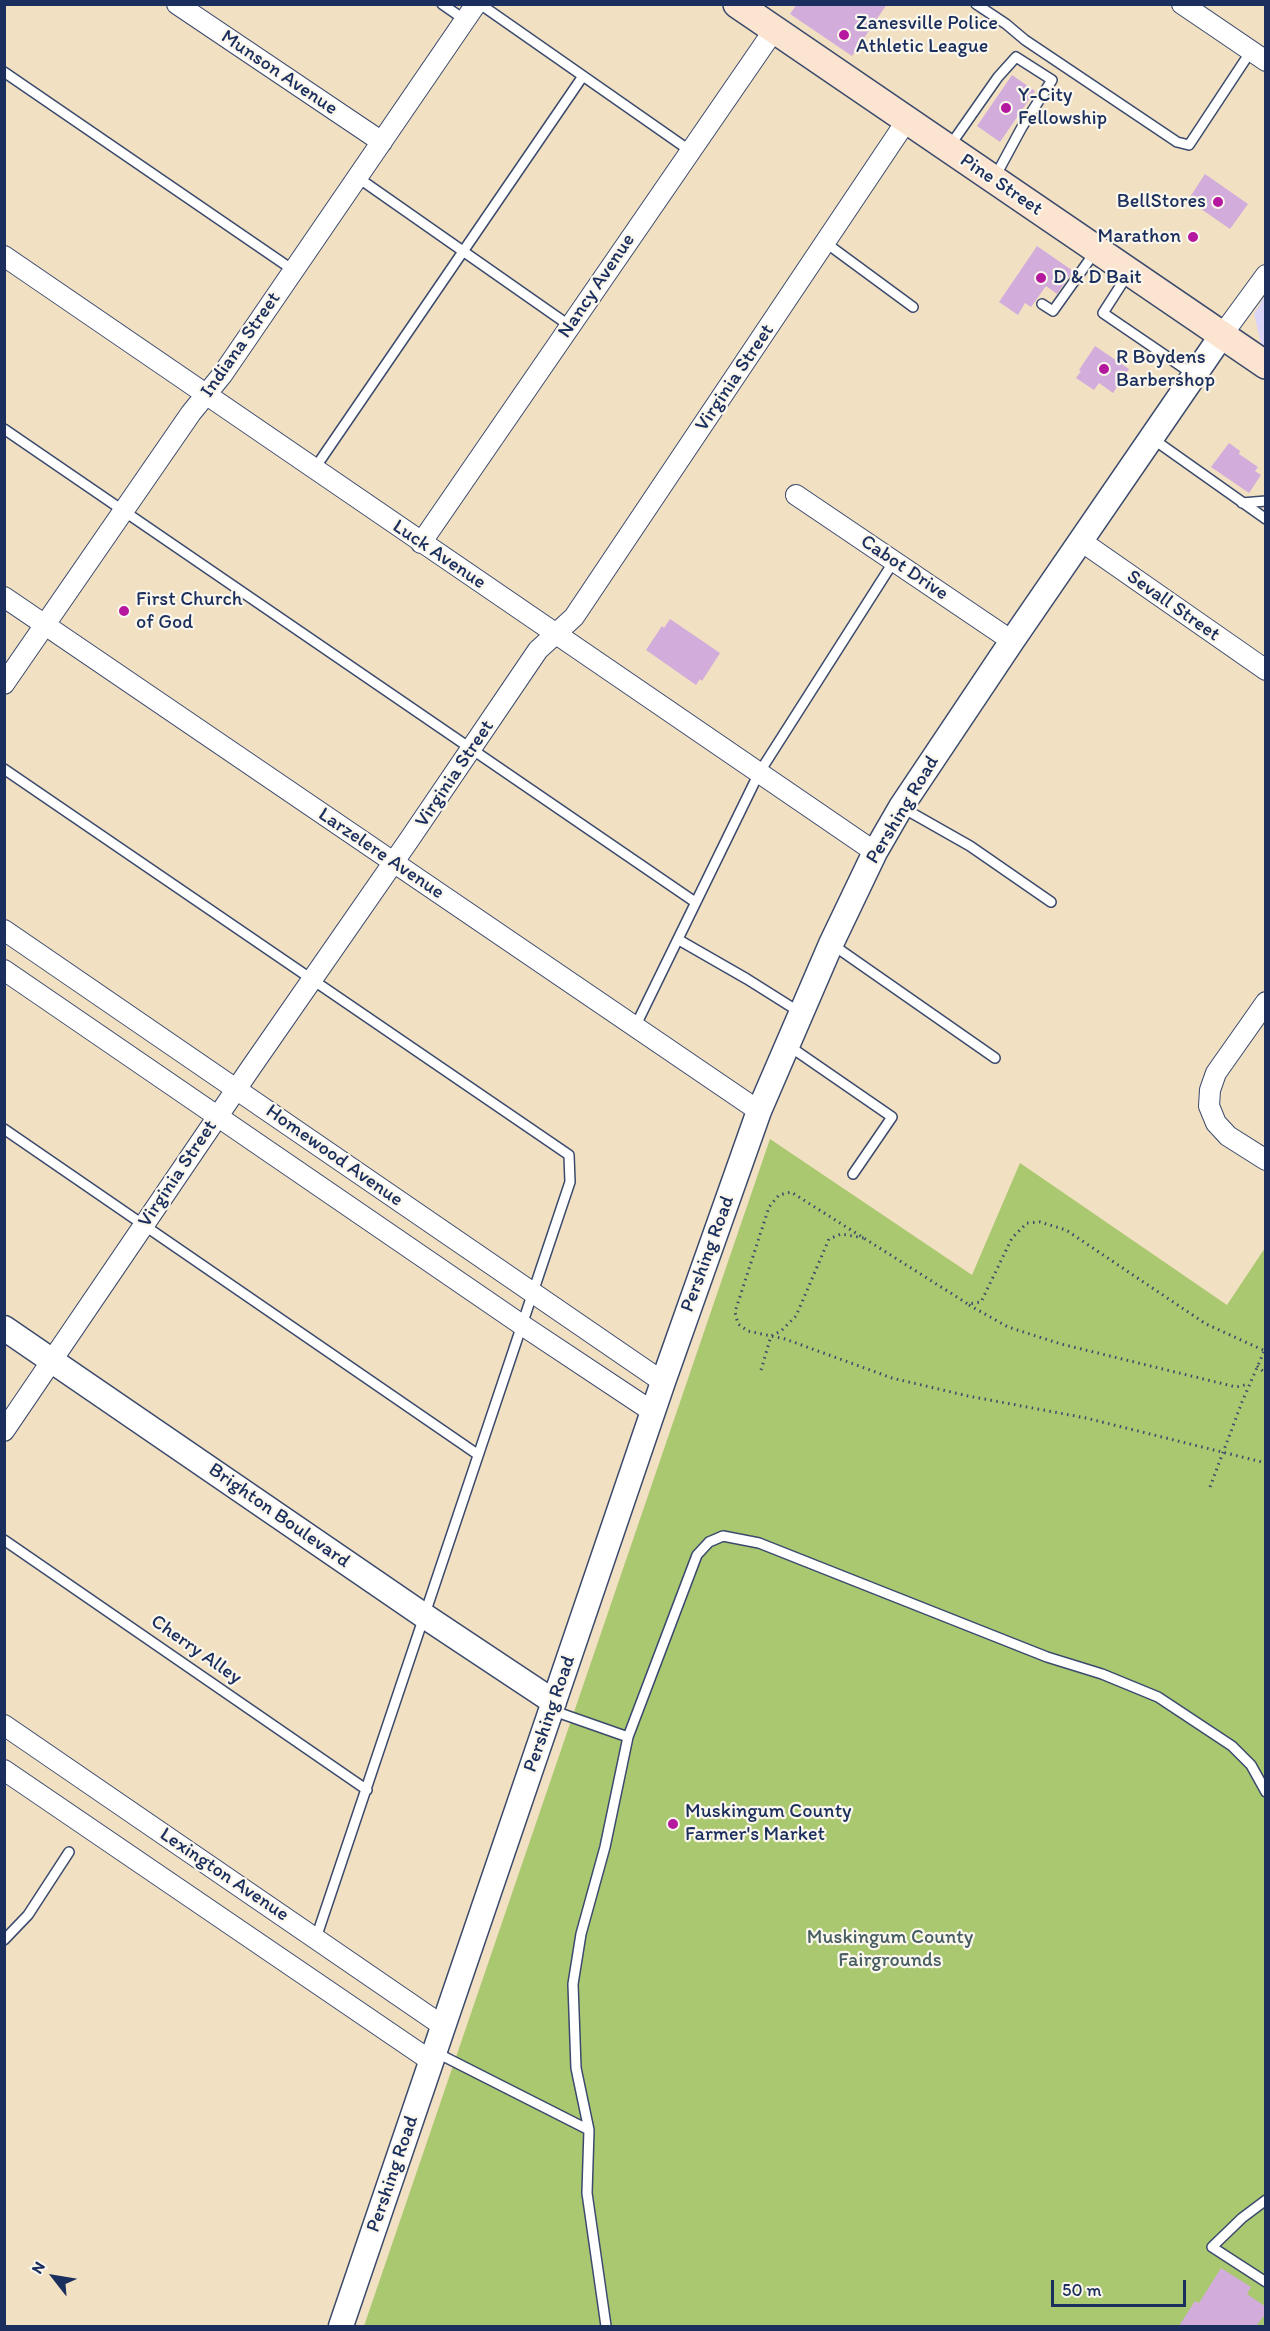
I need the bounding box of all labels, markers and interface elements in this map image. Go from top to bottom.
place label: Zanesville Police Athletic League [856,12,998,59]
street label: Munson Avenue [216,25,342,121]
marker: Zanesville Police Athletic League [837,28,851,42]
place label: Y-City Fellowship [1018,84,1107,131]
marker: Y-City Fellowship [999,101,1013,115]
street label: Pine Street [955,149,1047,221]
place label: BellStores [1117,190,1206,214]
marker: BellStores [1211,195,1225,209]
place label: Marathon [1098,225,1181,249]
street label: Nancy Avenue [553,229,641,343]
marker: Marathon [1186,230,1200,244]
place label: D & D Bait [1053,266,1142,290]
marker: D & D Bait [1034,271,1048,285]
street label: Indiana Street [196,288,286,402]
street label: Virginia Street [690,320,780,436]
place label: R Boydens Barbershop [1116,346,1215,393]
marker: R Boydens Barbershop [1097,362,1111,376]
street label: Luck Avenue [388,515,490,595]
street label: Cabot Drive [855,530,953,606]
street label: Sevall Street [1122,565,1224,647]
place label: First Church of God [136,588,243,635]
marker: First Church of God [117,604,131,618]
street label: Virginia Street [410,716,500,832]
street label: Pershing Road [861,752,945,868]
street label: Larzelere Avenue [313,803,449,905]
street label: Homewood Avenue [261,1100,407,1212]
street label: Virginia Street [133,1116,223,1232]
street label: Pershing Road [676,1193,740,1315]
street label: Brighton Boulevard [203,1458,355,1574]
street label: Cherry Alley [146,1610,246,1690]
street label: Pershing Road [519,1652,581,1776]
place label: Muskingum County Farmer's Market [685,1800,852,1847]
marker: Muskingum County Farmer's Market [666,1817,680,1831]
street label: Lexington Avenue [155,1823,293,1927]
park label: Muskingum County Fairgrounds [807,1926,973,1973]
street label: Pershing Road [362,2112,424,2236]
north arrow [24,2247,84,2307]
text: N [27,2258,49,2277]
scale bar [1054,2268,1189,2306]
text: 50 m [1062,2279,1102,2301]

